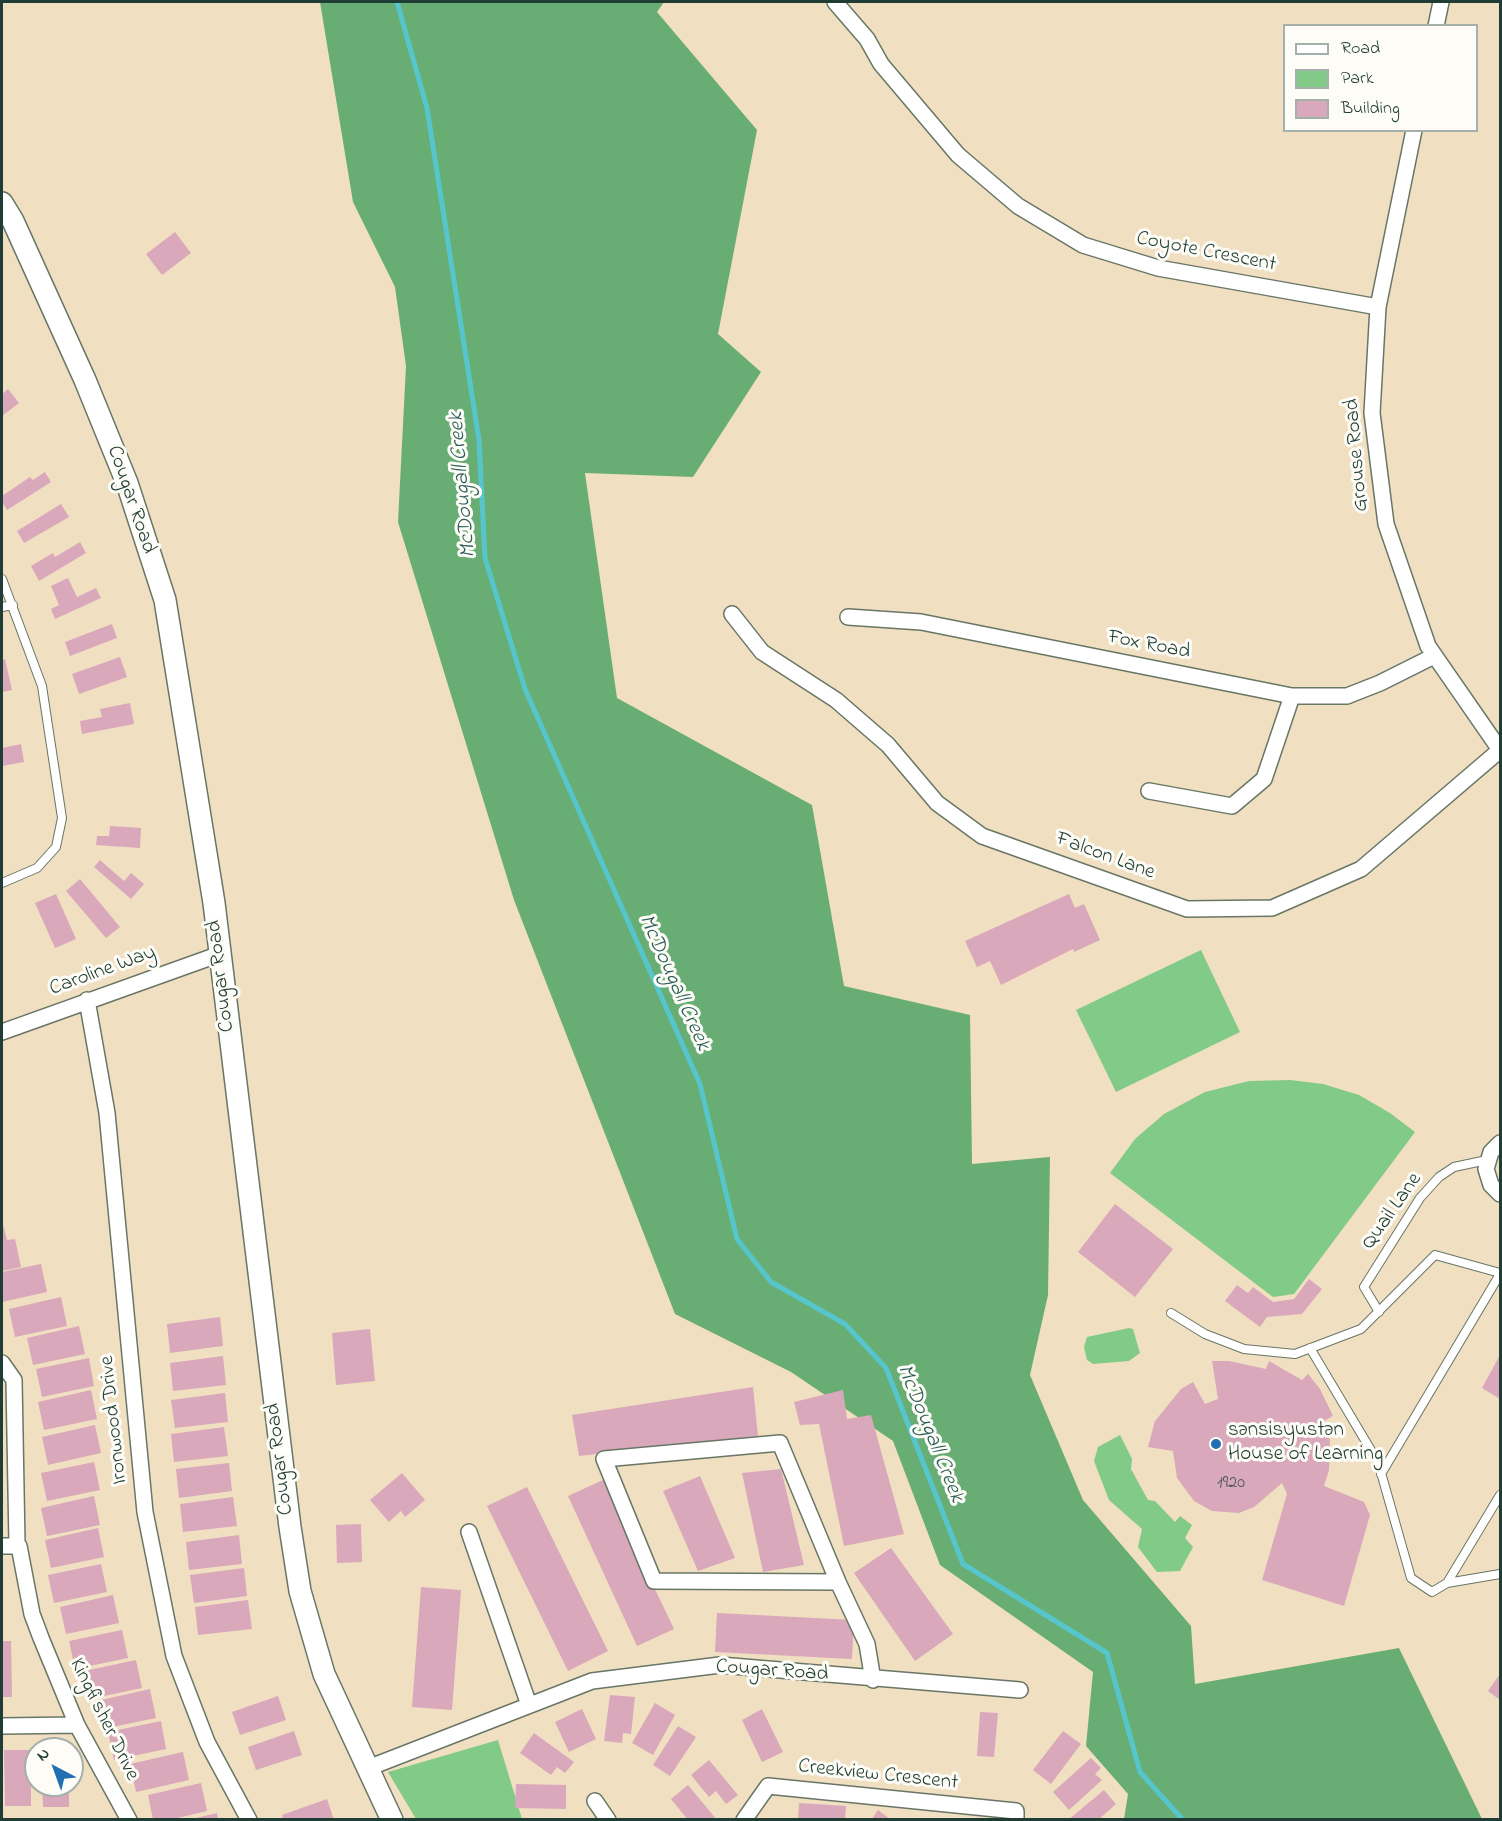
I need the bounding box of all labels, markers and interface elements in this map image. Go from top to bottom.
legend [1283,24,1478,132]
text: Road [1341,36,1380,62]
text: Park [1341,66,1374,92]
text: Building [1341,96,1400,122]
street label: Coyote Crescent [1134,227,1278,279]
street label: Grouse Road [1340,397,1376,513]
water label: McDougall Creek [444,411,484,559]
street label: Cougar Road [100,443,160,557]
street label: Fox Road [1106,626,1192,666]
street label: Falcon Lane [1052,828,1158,886]
water label: McDougall Creek [631,911,715,1055]
street label: Cougar Road [203,919,241,1033]
street label: Caroline Way [46,941,160,1003]
street label: Quail Lane [1357,1169,1429,1255]
street label: Ironwood Drive [96,1355,134,1485]
water label: McDougall Creek [889,1361,969,1507]
street label: Cougar Road [262,1402,300,1516]
place label: sənsisyustən House of Learning [1228,1419,1383,1469]
marker: sənsisyustən House of Learning [1209,1437,1223,1451]
house number: 1920 [1217,1473,1245,1495]
street label: Kingfisher Drive [63,1655,143,1785]
street label: Cougar Road [715,1656,829,1688]
north arrow [24,1737,84,1797]
text: N [32,1742,55,1768]
street label: Creekview Crescent [797,1755,959,1797]

